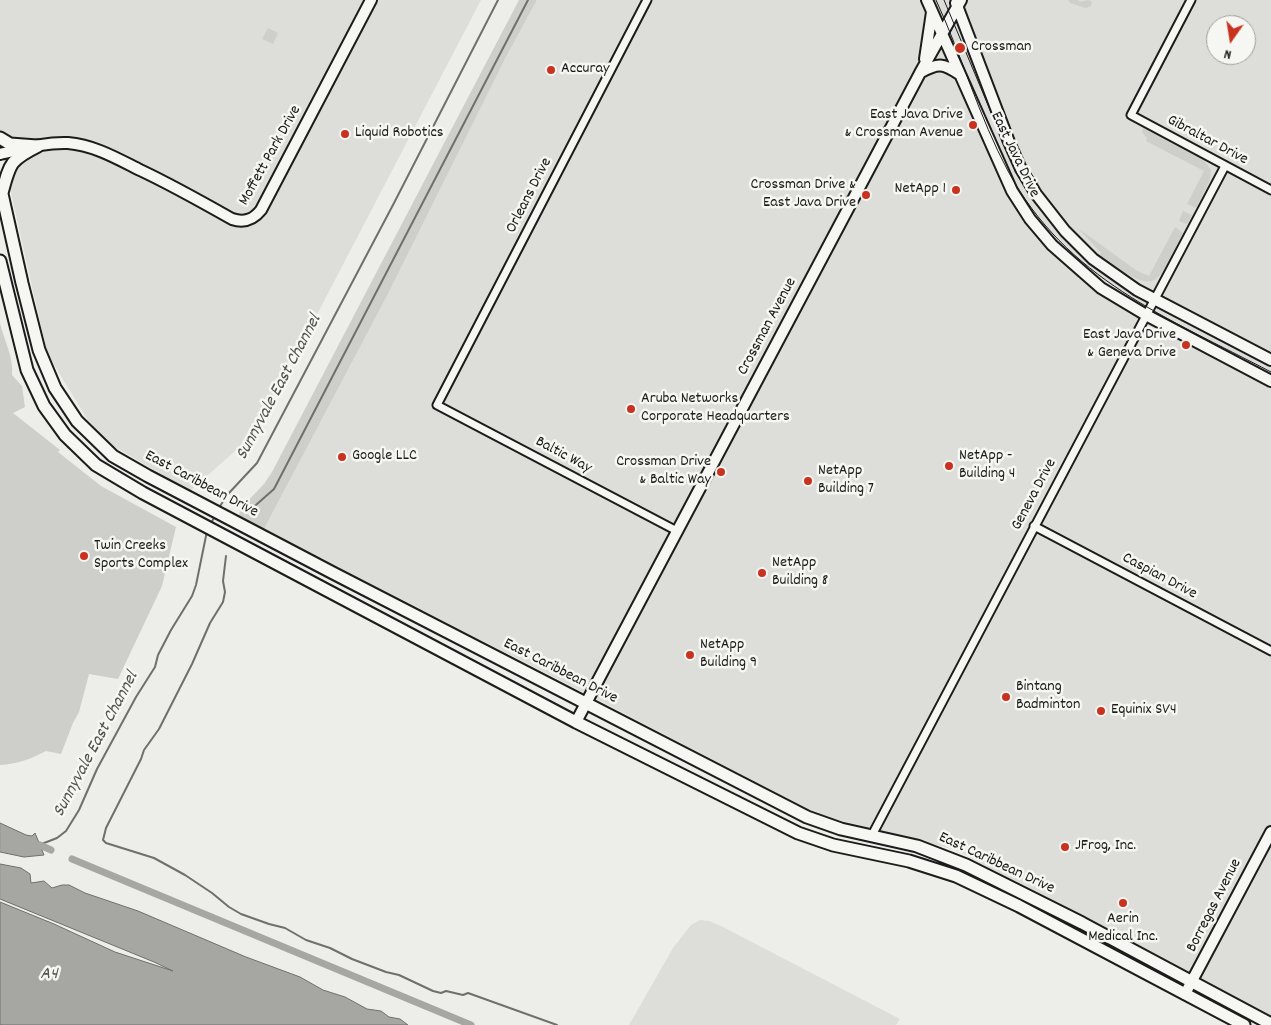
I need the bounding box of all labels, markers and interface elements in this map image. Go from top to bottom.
north arrow [1206,15,1256,65]
place label: Crossman [971,38,1031,58]
marker: Crossman [953,41,967,55]
text: N [1222,43,1233,64]
place label: Accuray [561,60,609,80]
marker: Accuray [545,64,557,76]
street label: Moffett Park Drive [236,103,306,209]
place label: East Java Drive & Crossman Avenue [845,106,963,144]
street label: East Java Drive [985,109,1043,201]
street label: Gibraltar Drive [1163,112,1251,170]
marker: East Java Drive & Crossman Avenue [967,119,979,131]
place label: Liquid Robotics [355,124,444,144]
marker: Liquid Robotics [339,128,351,140]
street label: Orleans Drive [503,155,557,237]
place label: Crossman Drive & East Java Drive [750,176,856,214]
place label: NetApp 1 [894,180,946,200]
marker: NetApp 1 [950,184,962,196]
marker: Crossman Drive & East Java Drive [860,189,872,201]
street label: Crossman Avenue [734,275,802,379]
water label: Sunnyvale East Channel [233,312,327,464]
place label: East Java Drive & Geneva Drive [1083,326,1176,364]
marker: East Java Drive & Geneva Drive [1180,339,1192,351]
place label: Aruba Networks Corporate Headquarters [641,390,790,428]
marker: Aruba Networks Corporate Headquarters [625,403,637,415]
street label: Baltic Way [532,433,594,479]
street label: East Caribbean Drive [141,447,261,523]
place label: Google LLC [352,447,417,467]
place label: NetApp - Building 4 [959,447,1015,485]
marker: Google LLC [336,451,348,463]
place label: Crossman Drive & Baltic Way [616,453,711,491]
street label: Geneva Drive [1008,456,1062,534]
marker: NetApp - Building 4 [943,460,955,472]
place label: NetApp Building 7 [818,462,874,500]
marker: Crossman Drive & Baltic Way [715,466,727,478]
marker: NetApp Building 7 [802,475,814,487]
place label: Twin Creeks Sports Complex [94,537,188,575]
street label: Caspian Drive [1118,549,1200,605]
marker: Twin Creeks Sports Complex [78,550,90,562]
place label: NetApp Building 8 [772,554,828,592]
marker: NetApp Building 8 [756,567,768,579]
street label: East Caribbean Drive [500,635,620,709]
place label: NetApp Building 9 [700,636,757,674]
marker: NetApp Building 9 [684,649,696,661]
water label: Sunnyvale East Channel [50,669,144,821]
place label: Bintang Badminton [1016,678,1080,716]
marker: Bintang Badminton [1000,691,1012,703]
place label: Equinix SV4 [1111,701,1177,721]
marker: Equinix SV4 [1095,705,1107,717]
street label: East Caribbean Drive [935,829,1057,899]
place label: JFrog, Inc. [1075,837,1136,857]
marker: JFrog, Inc. [1059,841,1071,853]
street label: Borregas Avenue [1183,856,1247,956]
marker: Aerin Medical Inc. [1117,897,1129,909]
place label: Aerin Medical Inc. [1088,910,1158,948]
water label: A4 [40,965,58,987]

